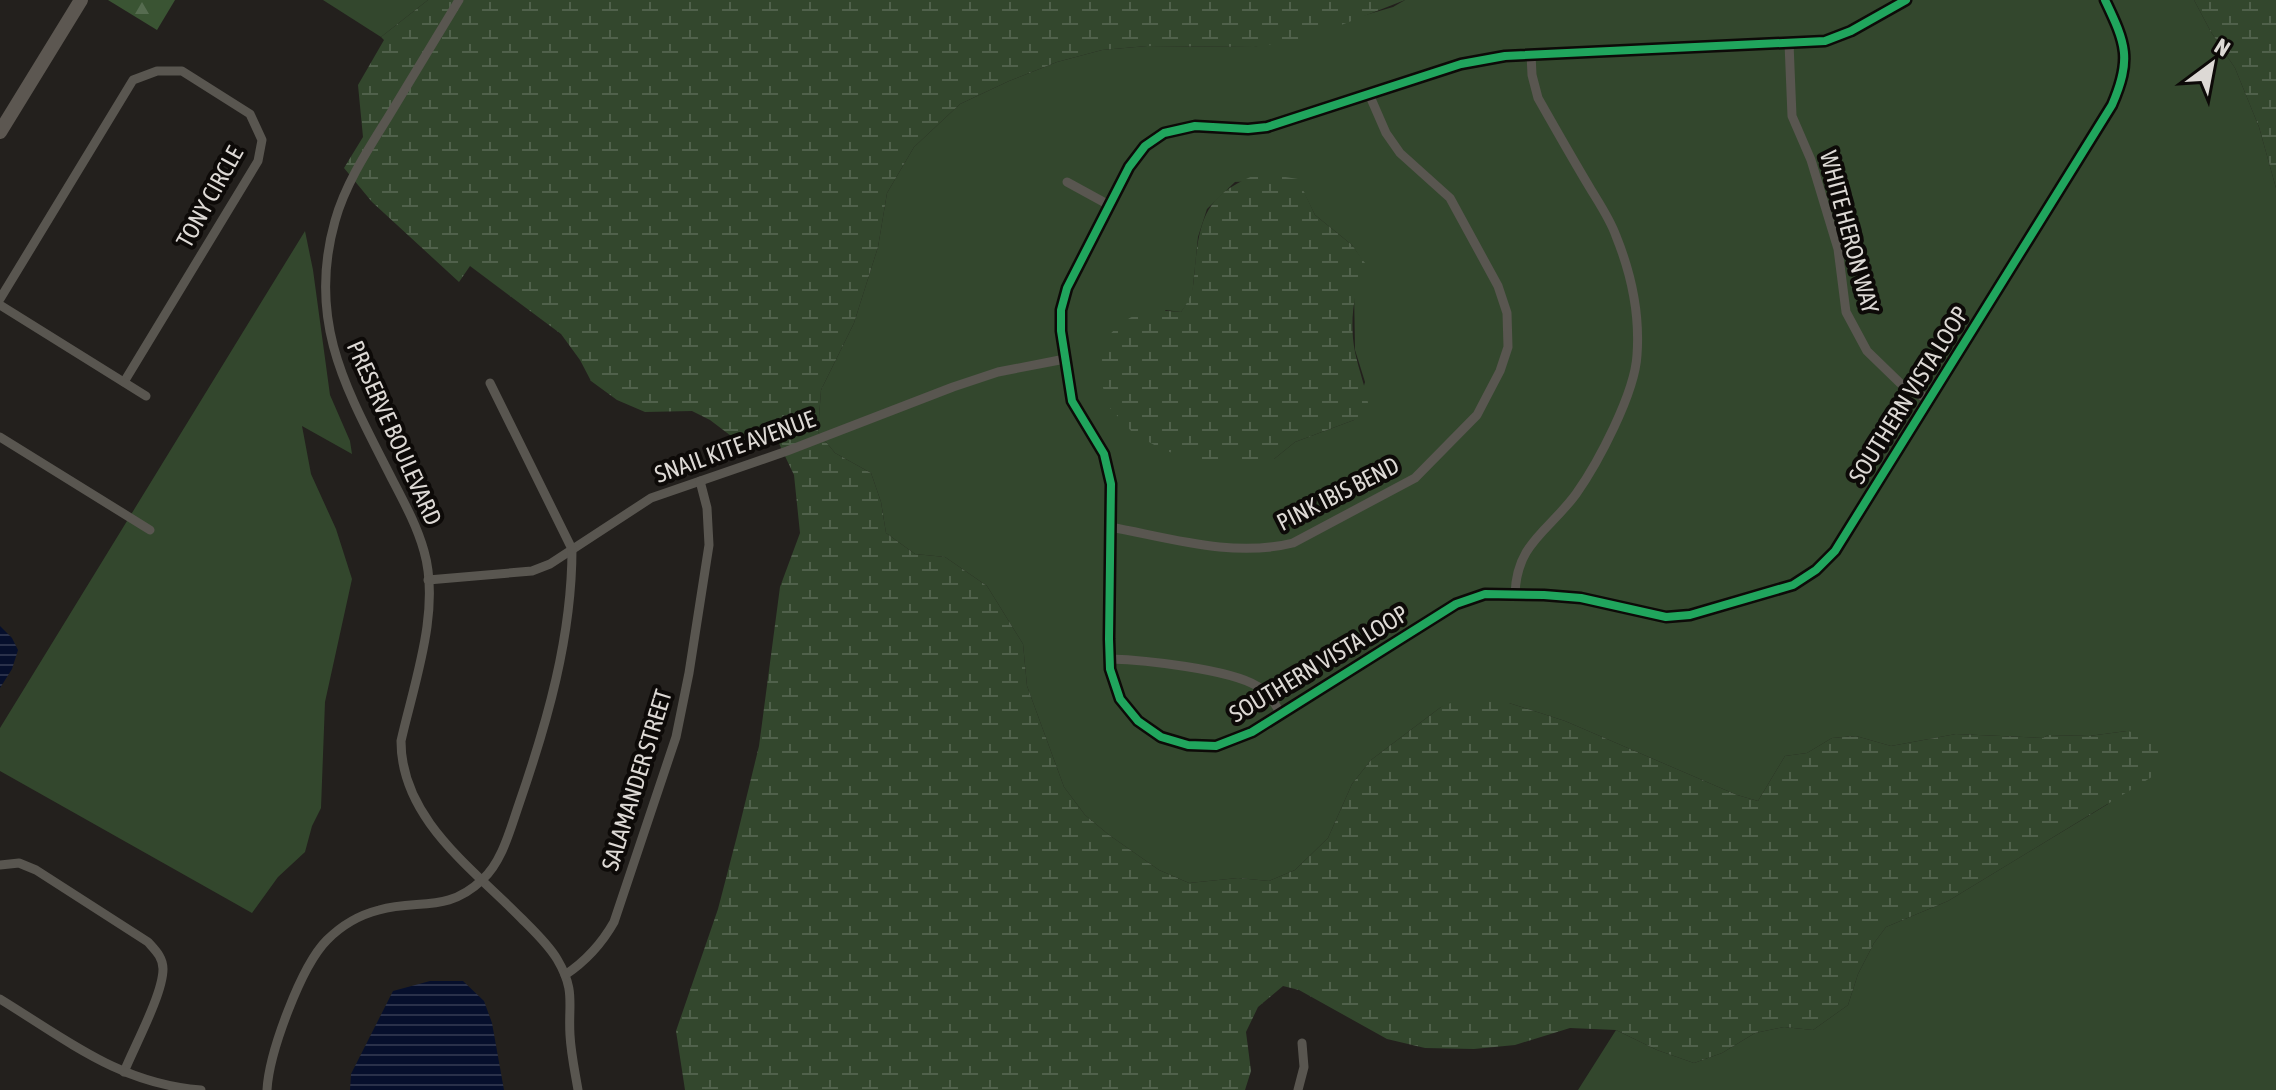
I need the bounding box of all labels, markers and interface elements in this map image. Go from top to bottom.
north arrow [2172,24,2252,104]
text: N [2210,33,2235,62]
street label: TONY CIRCLE [171,142,248,252]
street label: WHITE HERON WAY [1815,148,1884,316]
street label: SOUTHERN VISTA LOOP [1843,301,1974,488]
street label: PRESERVE BOULEVARD [342,336,447,529]
street label: SNAIL KITE AVENUE [651,405,819,488]
street label: PINK IBIS BEND [1272,451,1403,536]
street label: SOUTHERN VISTA LOOP [1225,600,1413,728]
street label: SALAMANDER STREET [596,686,677,873]

